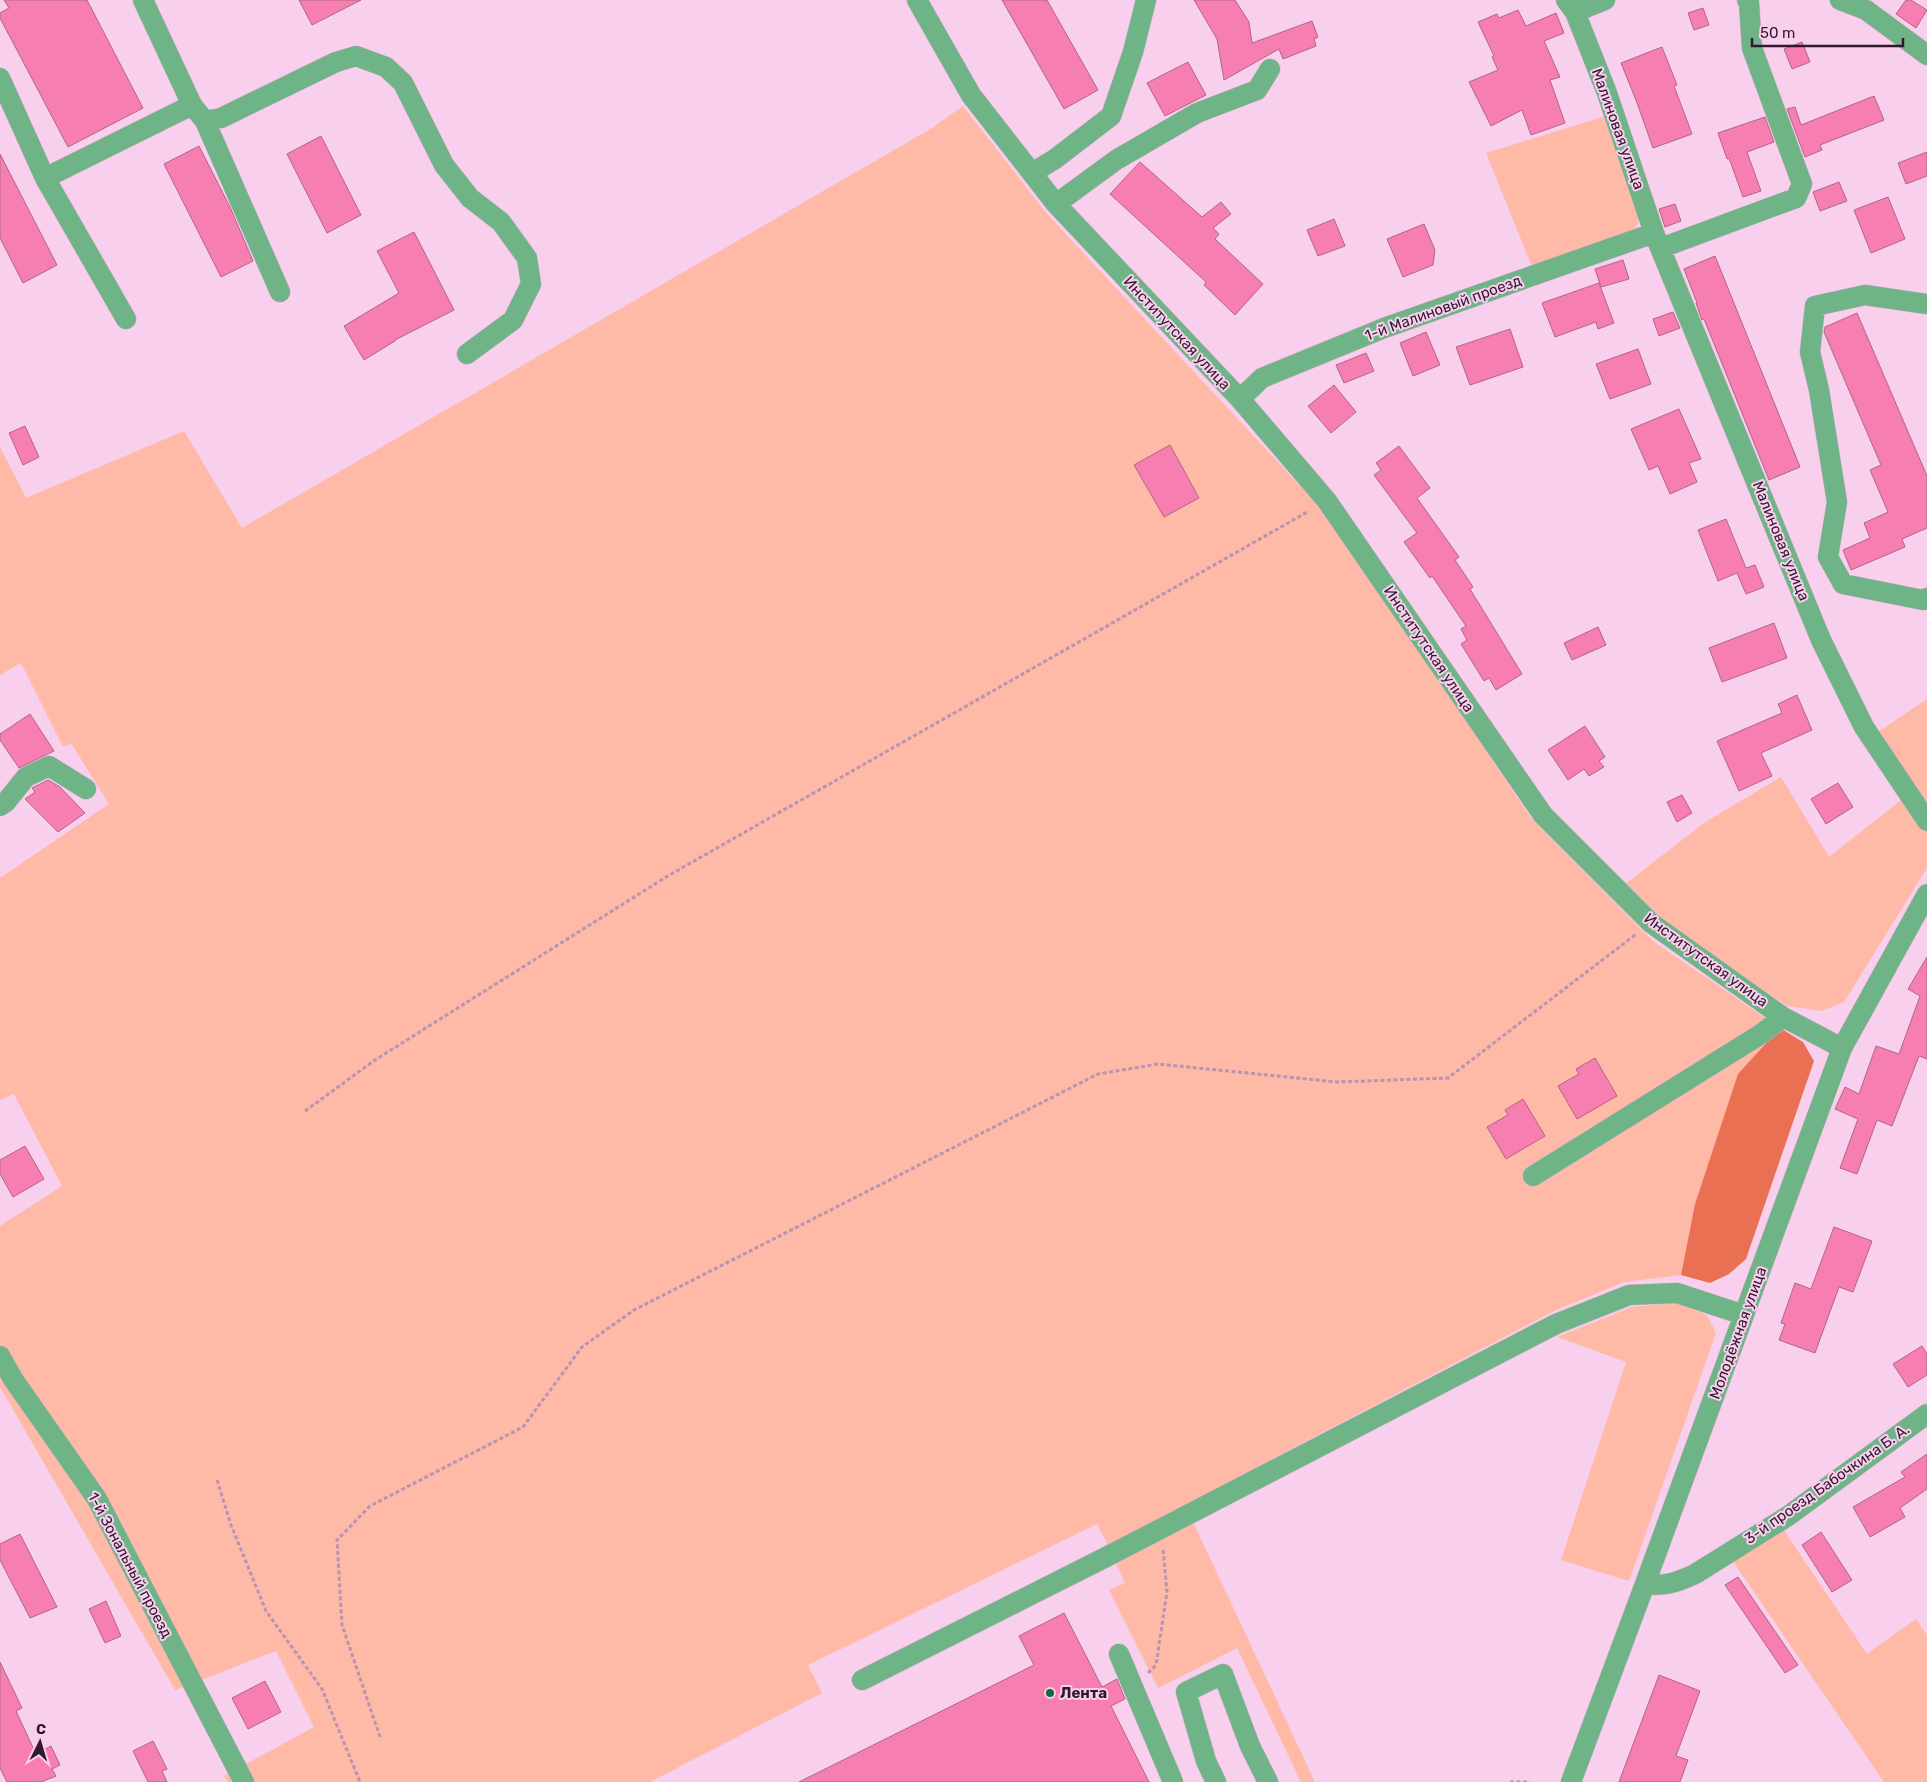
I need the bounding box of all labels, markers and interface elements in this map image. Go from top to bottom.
scale bar [1752,15,1903,47]
text: 50 m [1760,24,1795,42]
street label: Малиновая улица [1588,66,1648,192]
street label: 1-й Малиновый проезд [1362,271,1524,345]
street label: Институтская улица [1120,273,1234,393]
street label: Малиновая улица [1749,479,1813,603]
street label: Институтская улица [1380,582,1478,716]
street label: Институтская улица [1641,909,1771,1011]
street label: Молодёжная улица [1706,1264,1770,1402]
street label: 3-й проезд Бабочкина Б. А. [1741,1420,1913,1548]
street label: 1-й Зональный проезд [84,1489,176,1641]
place label: Лента [1060,1684,1107,1702]
marker: Лента [1044,1687,1056,1699]
north arrow [15,1717,65,1767]
text: С [35,1721,47,1738]

